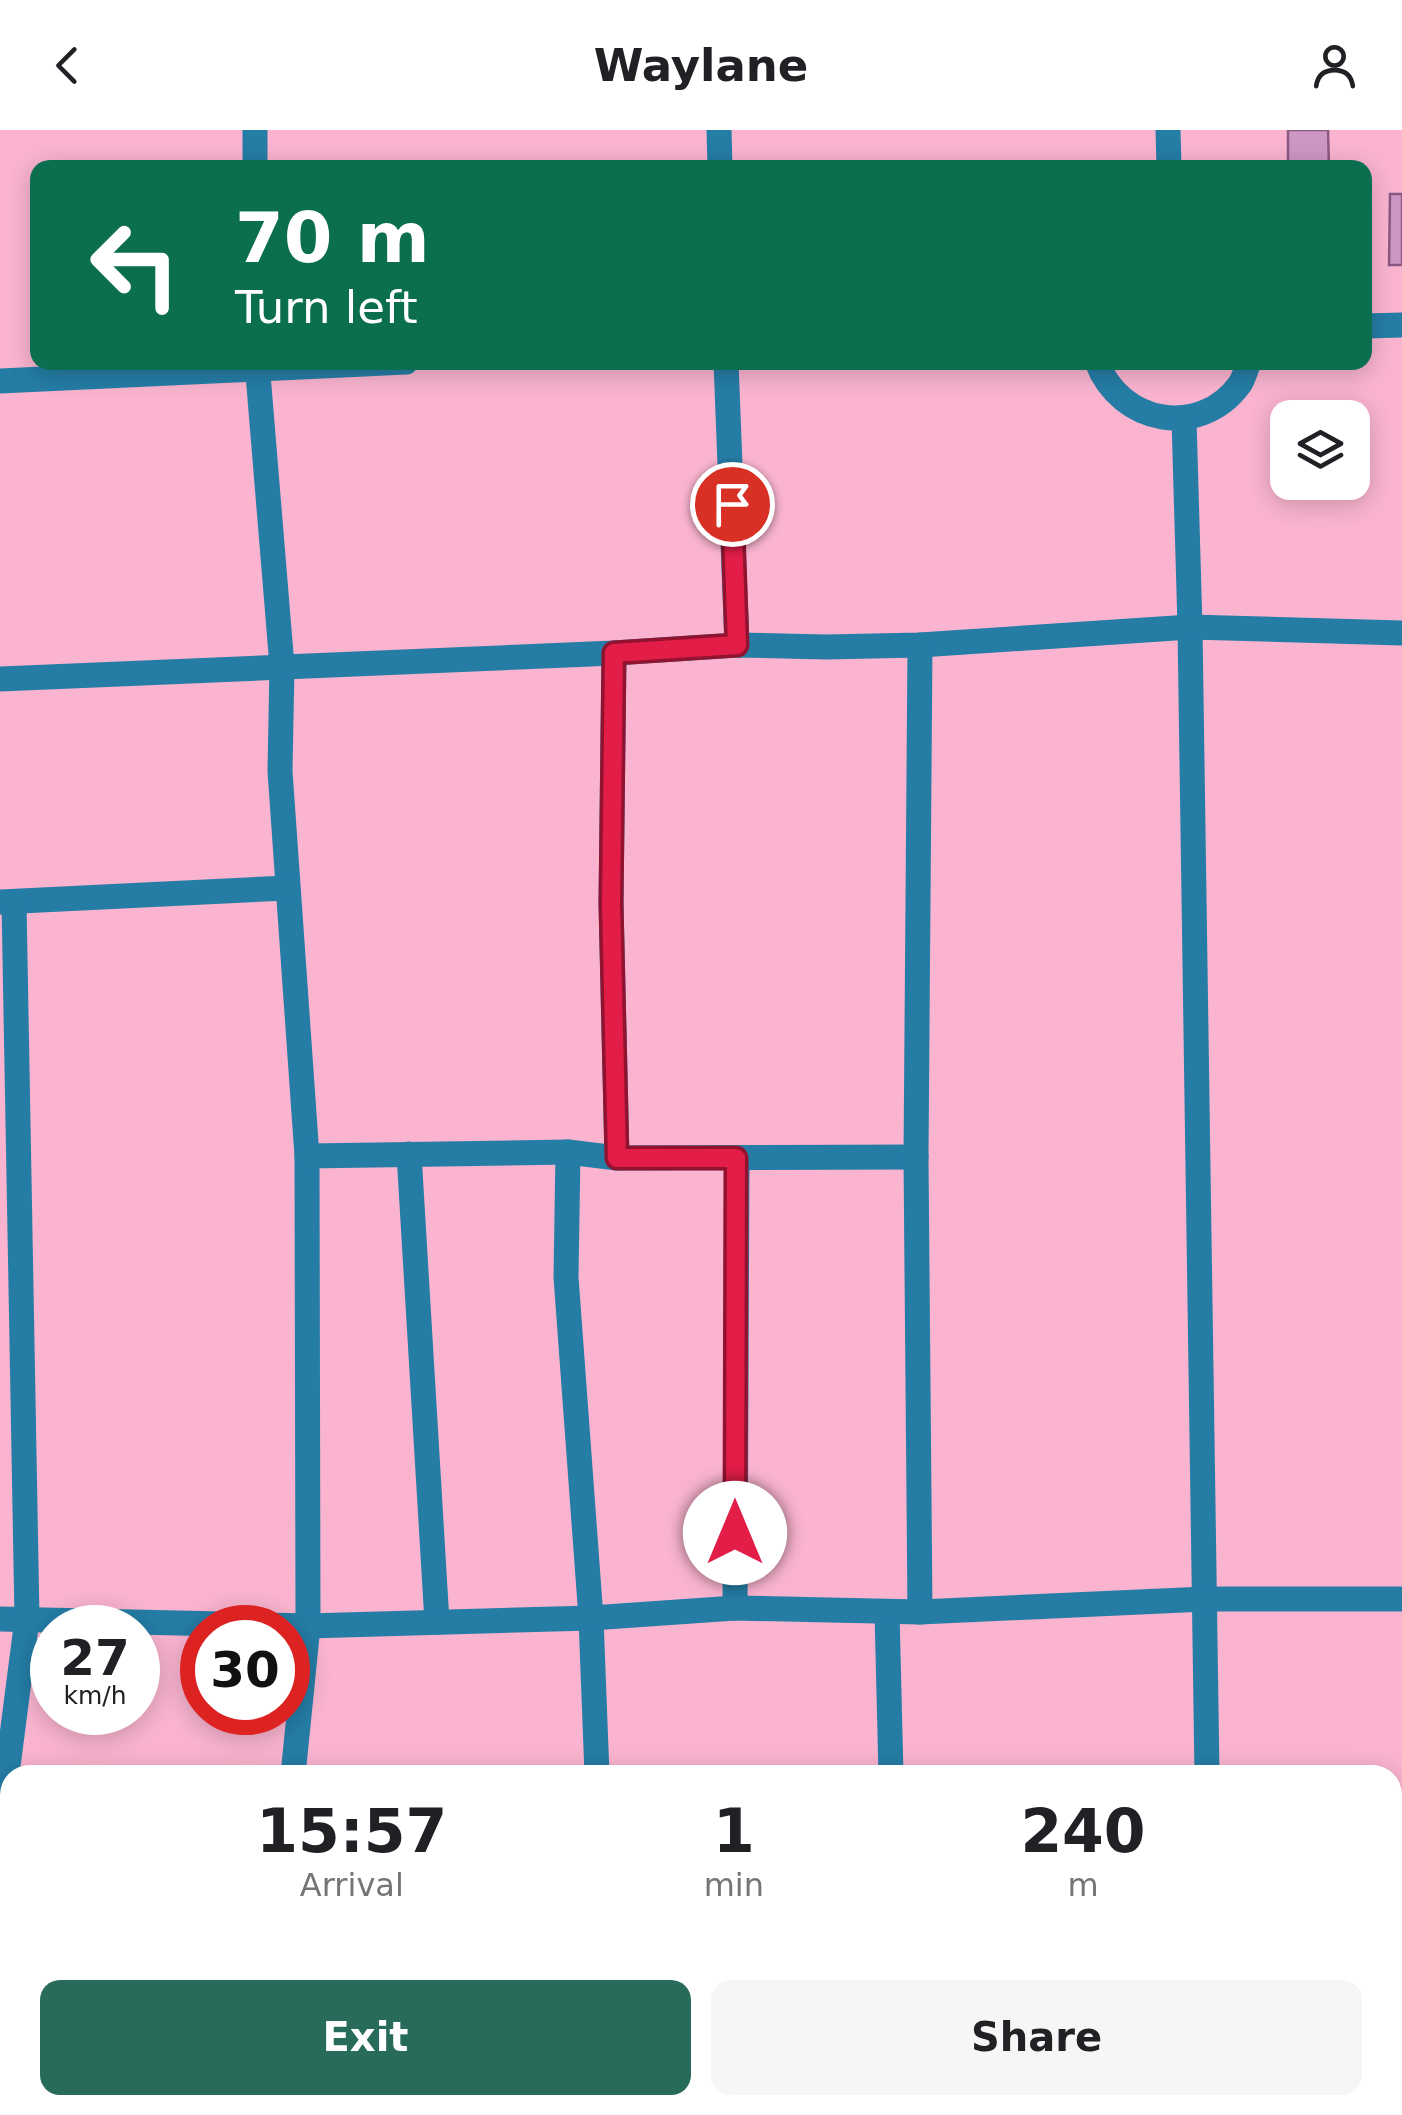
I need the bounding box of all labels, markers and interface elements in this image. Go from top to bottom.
icon: back [40,38,95,93]
icon: person [1307,38,1362,93]
text: Waylane [594,39,808,92]
text: 70 m [235,197,430,279]
icon: left [70,200,200,330]
text: Turn left [235,281,418,334]
map controls [1270,400,1370,500]
button: layers [1270,400,1370,500]
pin [690,462,775,547]
icon: arrive [705,477,760,532]
position arrow [683,1481,787,1585]
speed limit sign: 30 [180,1605,310,1735]
text: 27 [60,1629,130,1687]
text: km/h [63,1681,127,1710]
text: 15:57 [256,1796,447,1866]
text: 1 [713,1796,755,1866]
text: 240 [1020,1796,1146,1866]
text: Arrival [300,1866,404,1904]
text: min [704,1866,764,1904]
text: m [1067,1866,1099,1904]
button: Exit [40,1980,691,2095]
button: Share [711,1980,1362,2095]

